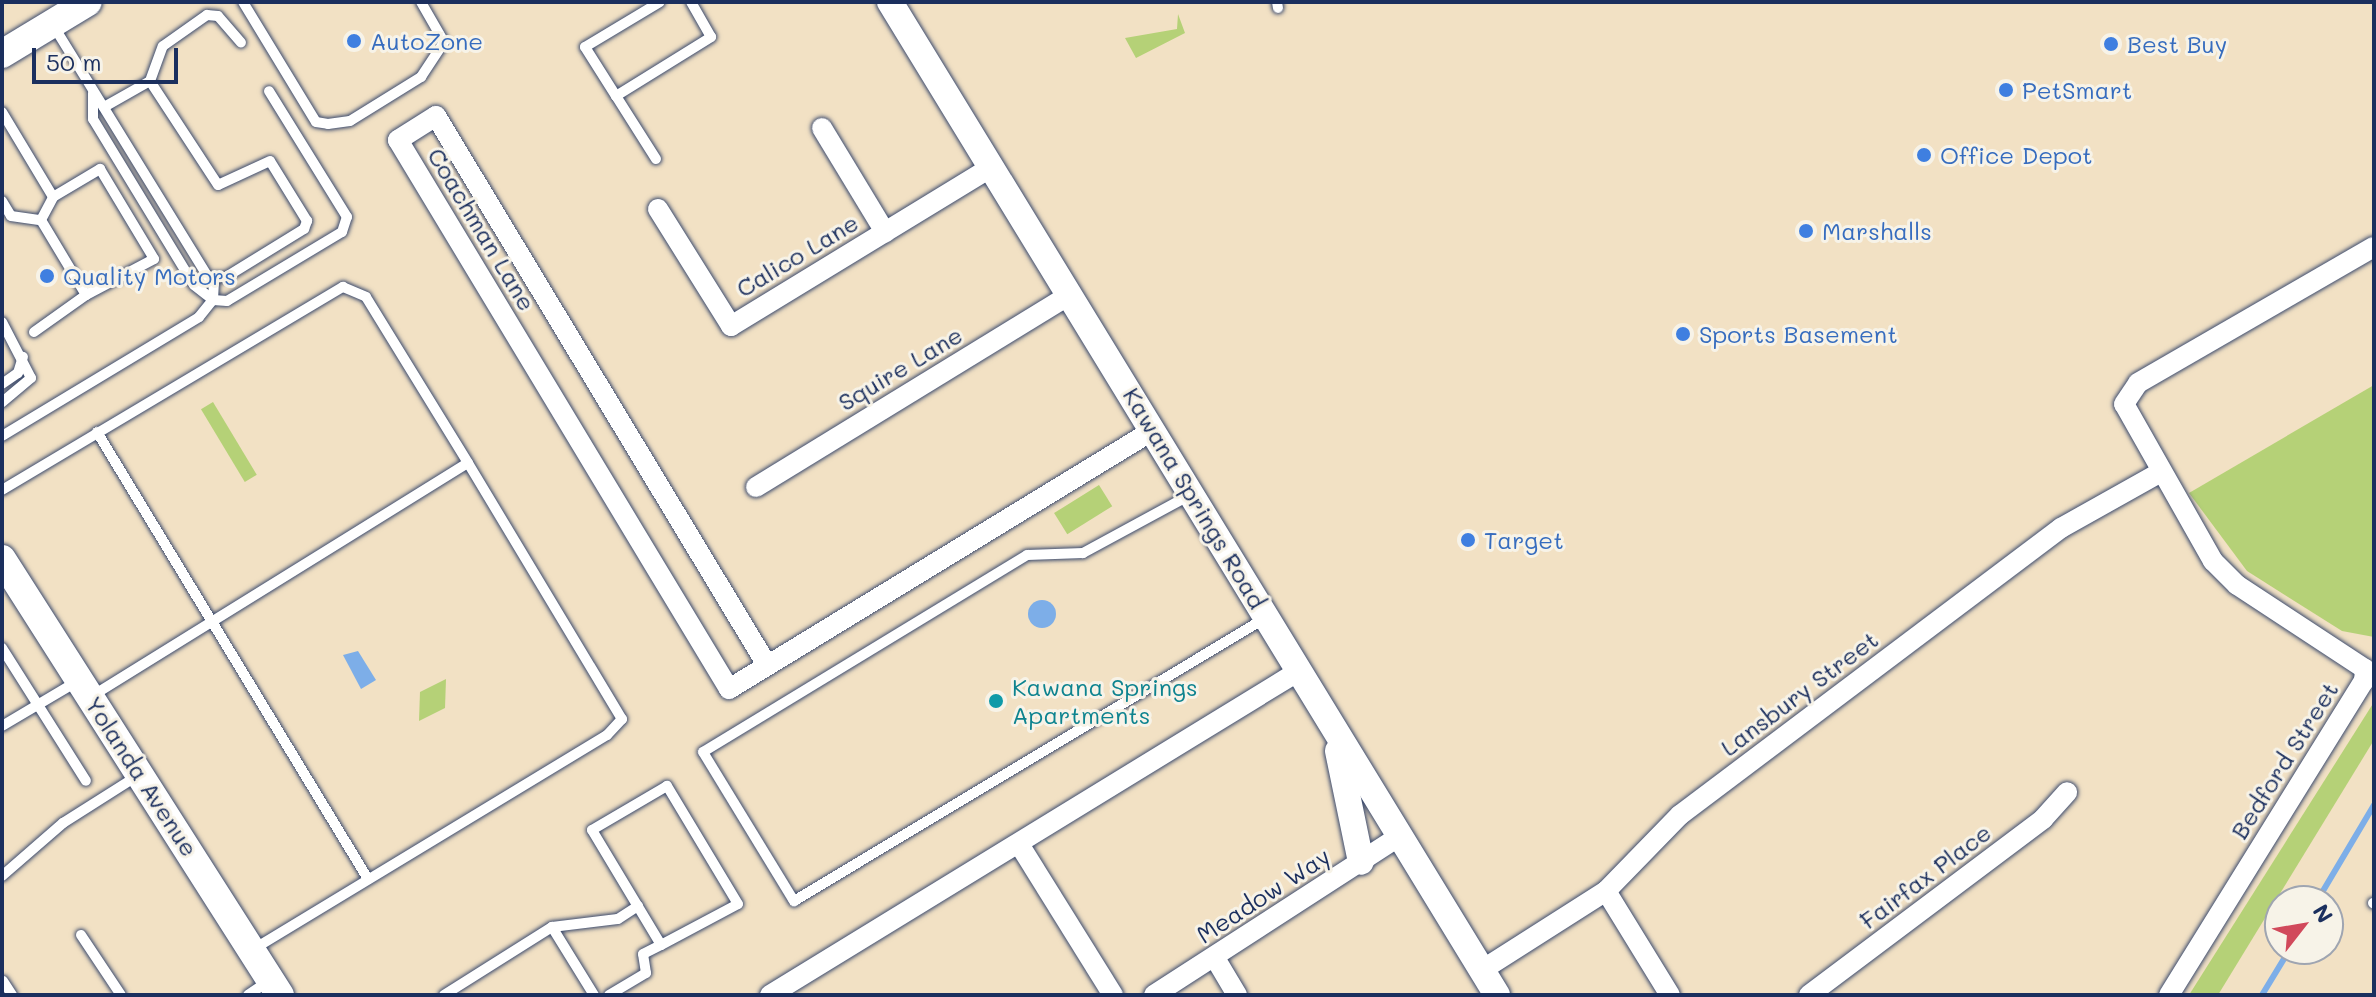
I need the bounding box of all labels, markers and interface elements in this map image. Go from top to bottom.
place label: AutoZone [370,27,483,55]
place label: Best Buy [2127,30,2227,58]
scale bar [36,32,182,82]
marker: AutoZone [345,32,363,50]
marker: Best Buy [2102,35,2120,53]
text: 50 m [46,46,102,77]
place label: PetSmart [2022,76,2132,104]
marker: PetSmart [1997,81,2015,99]
place label: Office Depot [1940,141,2093,169]
street label: Coachman Lane [422,142,542,316]
marker: Office Depot [1915,146,1933,164]
street label: Calico Lane [731,207,863,303]
place label: Marshalls [1822,217,1932,245]
marker: Marshalls [1797,222,1815,240]
place label: Quality Motors [63,262,236,290]
marker: Quality Motors [38,267,56,285]
street label: Squire Lane [833,320,967,416]
place label: Sports Basement [1699,320,1898,348]
marker: Sports Basement [1674,325,1692,343]
street label: Kawana Springs Road [1117,382,1273,614]
place label: Target [1484,526,1564,554]
marker: Target [1459,531,1477,549]
street label: Lansbury Street [1715,624,1883,762]
place label: Kawana Springs Apartments [1012,673,1198,729]
street label: Bedford Street [2224,676,2344,844]
street label: Yolanda Avenue [80,691,204,861]
marker: Kawana Springs Apartments [987,692,1005,710]
street label: Fairfax Place [1854,817,1996,935]
street label: Meadow Way [1191,841,1335,949]
north arrow [2264,885,2344,965]
text: N [2307,899,2340,928]

